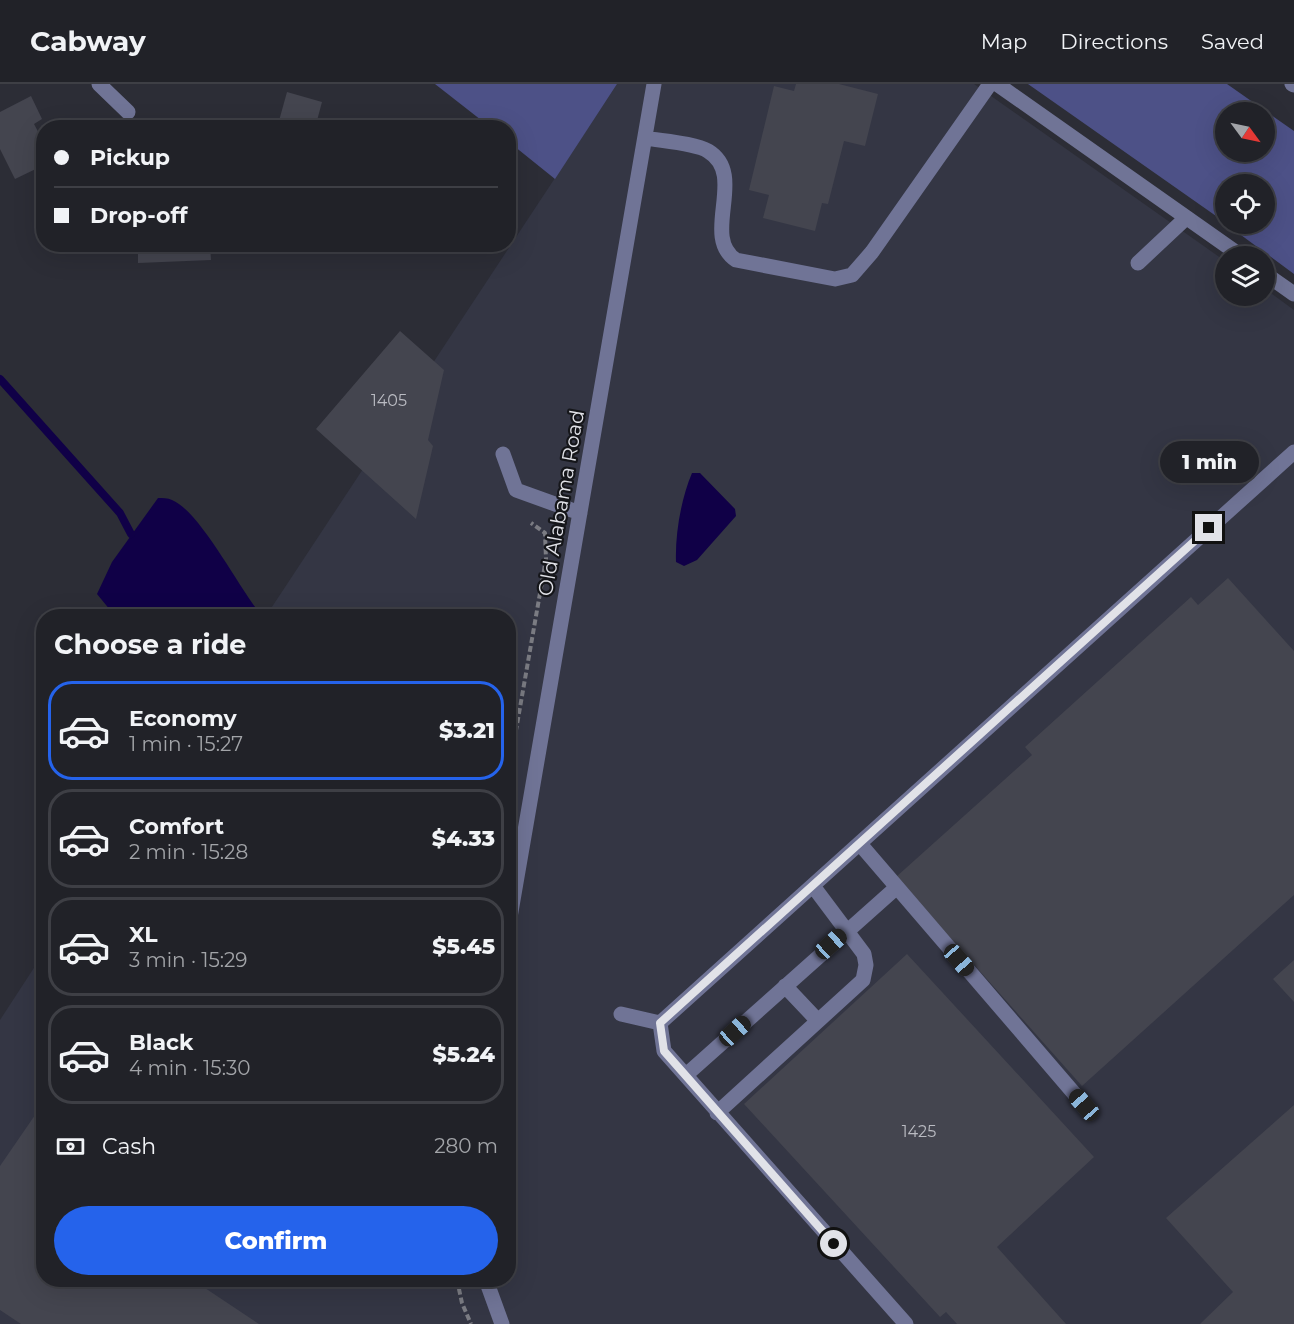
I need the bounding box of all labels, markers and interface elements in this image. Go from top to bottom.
text: Cabway [30,24,146,58]
text: Map [981,29,1027,54]
text: Directions [1060,29,1168,54]
text: Saved [1201,29,1264,54]
north arrow [1215,102,1275,162]
map controls [1215,102,1275,306]
text: Pickup [90,144,170,171]
button: locate [1215,174,1275,234]
text: Drop-off [90,202,188,229]
button: layers [1215,246,1275,306]
house number: 1405 [371,391,407,410]
street label: Old Alabama Road [533,408,589,598]
callout: 1 min [1160,441,1258,483]
text: 1 min [1182,450,1237,474]
route end [1195,514,1222,541]
text: Choose a ride [54,628,246,661]
icon: car [57,704,111,758]
text: Economy [129,705,237,732]
text: $3.21 [439,717,495,744]
text: 1 min · 15:27 [129,732,243,756]
icon: car [57,812,111,866]
text: Comfort [129,813,224,840]
text: $4.33 [432,825,495,852]
text: 2 min · 15:28 [129,840,248,864]
icon: car [57,920,111,974]
text: XL [129,921,158,948]
car [812,925,850,963]
text: $5.45 [432,933,495,960]
car [940,941,978,979]
text: 3 min · 15:29 [129,948,247,972]
car [716,1012,754,1050]
icon: car [57,1028,111,1082]
text: Black [129,1029,193,1056]
text: $5.24 [433,1041,495,1068]
text: 4 min · 15:30 [129,1056,250,1080]
car [1065,1086,1103,1124]
house number: 1425 [902,1122,936,1141]
icon: cash [54,1130,87,1163]
text: Cash [102,1133,156,1160]
text: 280 m [434,1134,498,1158]
button: Confirm [54,1206,498,1275]
route start [820,1230,847,1257]

